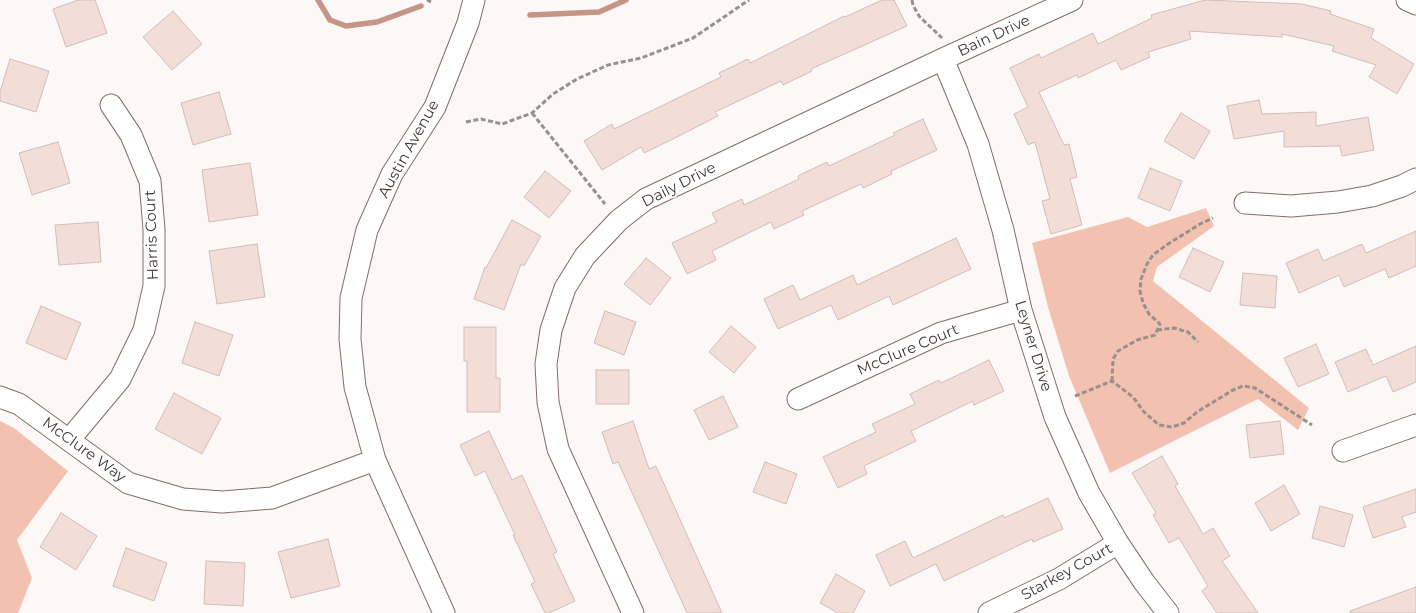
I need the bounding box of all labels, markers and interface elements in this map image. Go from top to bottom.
street label: Bain Drive [955,11,1033,61]
street label: Austin Avenue [375,97,443,201]
street label: Daily Drive [639,159,719,211]
street label: Harris Court [141,190,163,280]
street label: Leyner Drive [1011,298,1055,394]
street label: McClure Court [855,321,961,379]
street label: McClure Way [39,414,129,486]
street label: Starkey Court [1018,540,1116,604]

